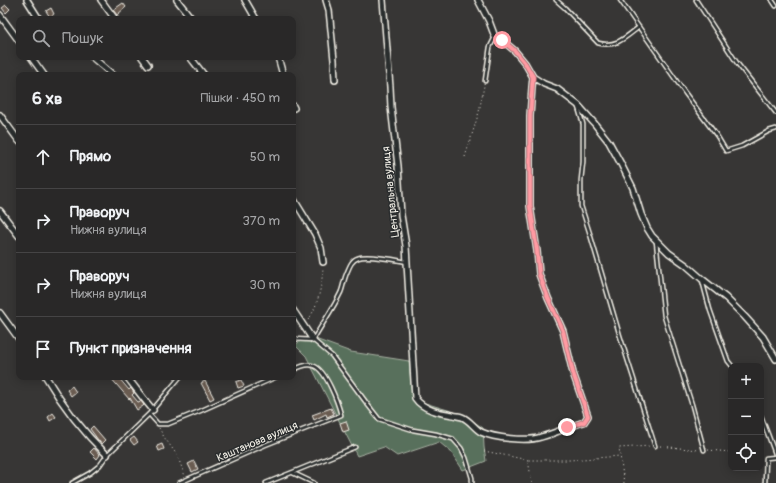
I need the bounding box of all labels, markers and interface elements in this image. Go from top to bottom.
search box [16,16,296,60]
icon: search [30,27,52,49]
text: Пошук [62,29,104,48]
route start [493,31,511,49]
text: 6 хв [32,88,62,109]
text: Пішки · 450 m [201,90,280,106]
icon: ahead [32,146,54,168]
street label: Центральна вулиця [379,146,402,238]
text: Прямо [70,147,111,166]
text: 50 m [250,149,280,165]
text: Праворуч [70,203,130,222]
icon: right [32,210,54,232]
text: 370 m [243,213,280,229]
text: Нижня вулиця [70,222,147,238]
text: Праворуч [70,267,130,286]
icon: right [32,274,54,296]
text: 30 m [250,277,280,293]
text: Нижня вулиця [70,286,147,302]
icon: arrive [32,338,54,360]
text: Пункт призначення [70,339,191,358]
map controls [728,363,764,471]
button: + [728,363,764,399]
button: − [728,399,764,435]
street label: Каштанова вулиця [215,418,300,464]
route end [558,418,576,436]
button: locate [728,435,764,471]

